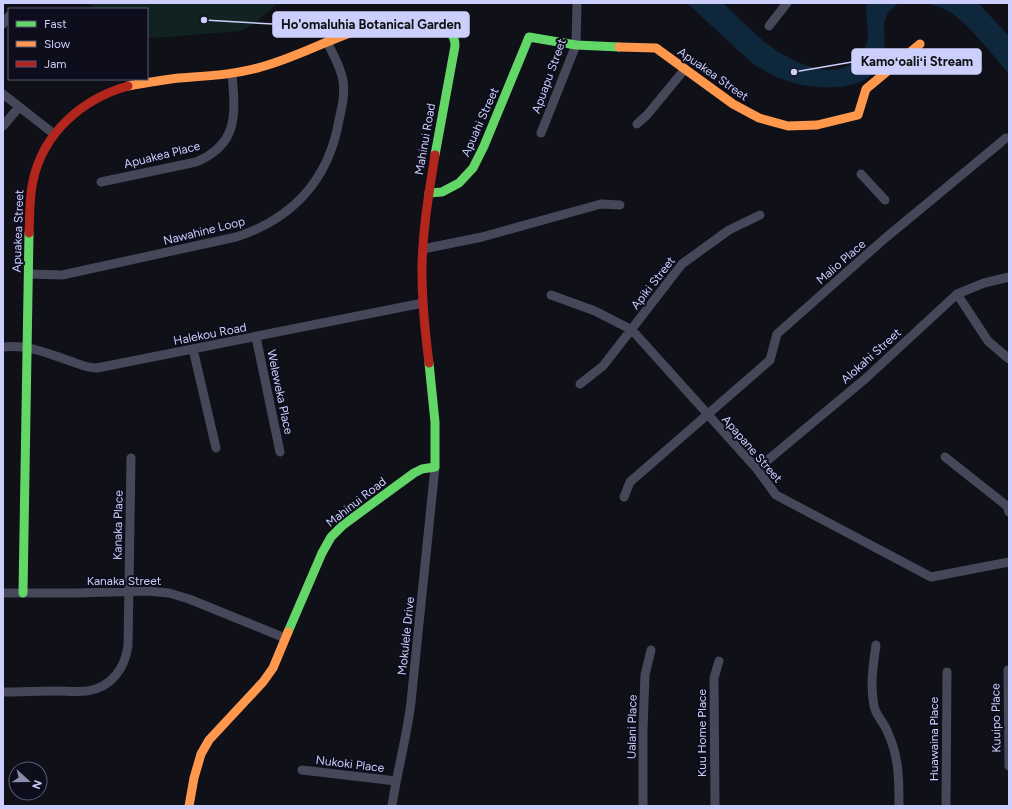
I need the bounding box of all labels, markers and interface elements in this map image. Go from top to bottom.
legend [8,8,148,80]
callout: Ho'omaluhia Botanical Garden [273,12,469,37]
text: Fast [44,17,67,31]
text: Ho'omaluhia Botanical Garden [281,17,461,32]
street label: Apuapu Street [529,36,569,115]
text: Slow [44,37,71,51]
street label: Apuakea Street [675,44,751,104]
callout: Kamoʻoaliʻi Stream [852,49,981,74]
text: Kamoʻoaliʻi Stream [861,54,973,69]
text: Jam [44,57,67,71]
street label: Apuahi Street [459,85,502,159]
street label: Mahinui Road [412,102,438,176]
street label: Apuakea Place [122,139,202,171]
street label: Apuakea Street [10,189,26,273]
street label: Nawahine Loop [162,214,246,248]
street label: Malio Place [814,237,869,287]
street label: Apiki Street [628,253,678,312]
street label: Halekou Road [172,320,248,348]
street label: Alokahi Street [838,325,904,386]
street label: Weleweka Place [264,348,296,436]
street label: Apapane Street [719,413,785,486]
street label: Mahinui Road [323,474,389,530]
street label: Kanaka Place [110,490,126,560]
street label: Kanaka Street [87,574,162,588]
street label: Mokulele Drive [395,596,417,676]
street label: Kuuipo Place [988,683,1004,753]
street label: Kuu Home Place [695,689,709,777]
street label: Ualani Place [624,694,640,759]
street label: Huawaina Place [927,696,941,781]
street label: Nukoki Place [315,753,386,775]
north arrow [8,761,48,801]
text: N [29,778,44,791]

